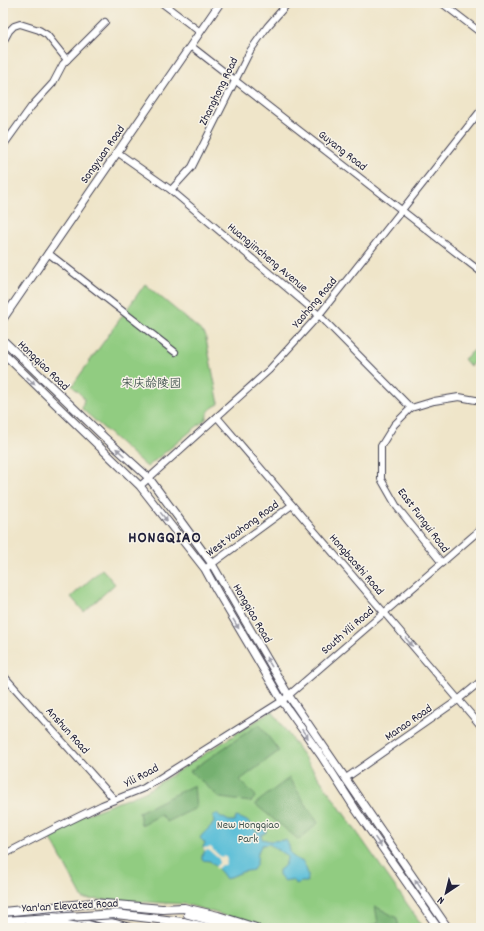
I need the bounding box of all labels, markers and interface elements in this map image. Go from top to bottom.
street label: Zhanghong Road [195,55,243,129]
street label: Songyuan Road [77,122,130,188]
street label: Guyang Road [314,127,370,176]
street label: Huangjincheng Avenue [223,219,311,297]
street label: Yaohong Road [289,274,342,332]
street label: Hongqiao Road [13,337,73,395]
one-way arrow [26,376,36,386]
park label: 宋庆龄陵园 [121,376,181,393]
one-way arrow [115,447,125,457]
street label: East Fungui Road [393,485,453,557]
street label: West Yaohong Road [203,497,283,562]
one-way arrow [160,511,168,522]
district label: HONGQIAO [128,527,202,550]
street label: Hongbaoshi Road [324,531,387,599]
street label: Hongqiao Road [228,581,276,647]
street label: South Yili Road [318,603,378,659]
one-way arrow [233,618,240,630]
one-way arrow [404,637,413,646]
one-way arrow [266,656,273,668]
street label: Manao Road [382,701,436,746]
street label: Anshun Road [41,704,93,758]
one-way arrow [301,729,309,739]
street label: Yili Road [121,760,162,792]
park label: New Hongqiao Park [217,817,279,848]
one-way arrow [374,836,382,847]
north arrow [426,873,466,913]
one-way arrow [415,878,422,890]
text: N [434,891,448,908]
street label: Yan'an Elevated Road [21,895,119,918]

